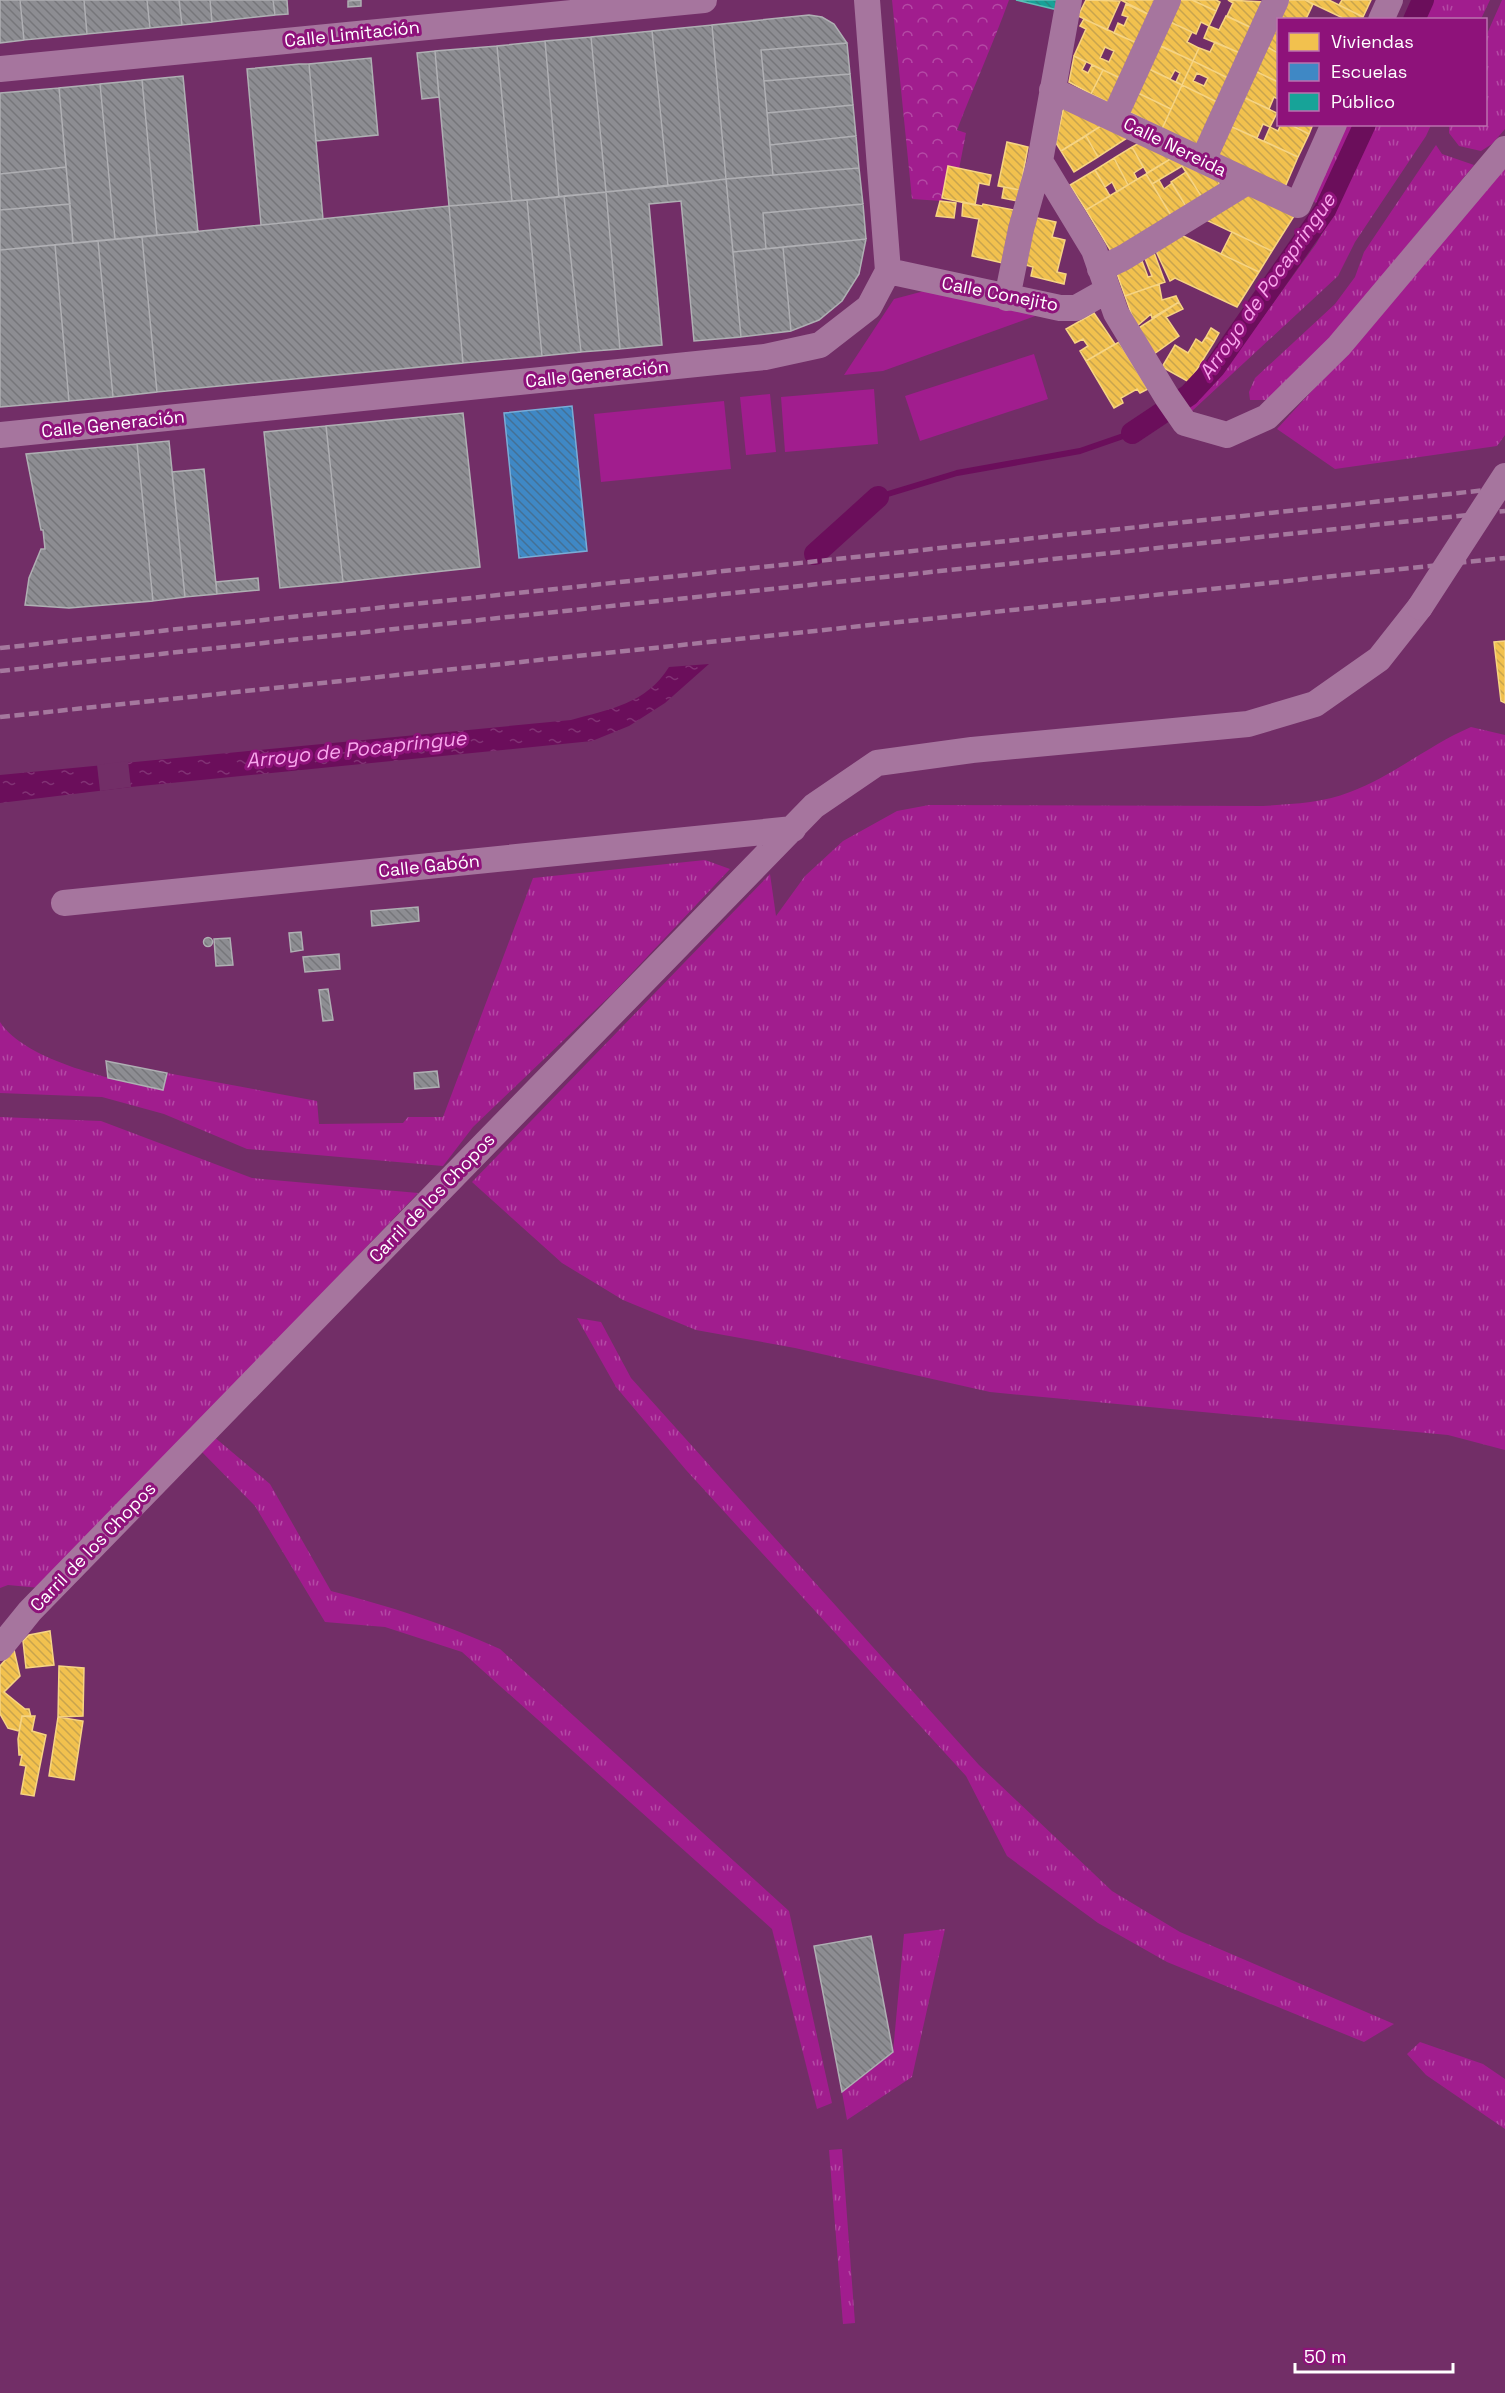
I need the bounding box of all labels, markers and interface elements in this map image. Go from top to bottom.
street label: Calle Limitación [283,15,421,52]
legend [1277,18,1487,126]
text: Viviendas [1331,30,1414,53]
text: Escuelas [1331,60,1407,83]
text: Público [1331,90,1395,113]
street label: Calle Nereida [1120,112,1231,181]
water label: Arroyo de Pocapringue [1193,187,1342,384]
street label: Calle Conejito [940,271,1060,316]
street label: Calle Generación [524,355,670,392]
street label: Calle Generación [40,405,186,442]
water label: Arroyo de Pocapringue [245,724,469,773]
street label: Calle Gabón [377,849,481,882]
street label: Carril de los Chopos [364,1128,499,1267]
street label: Carril de los Chopos [25,1477,160,1616]
scale bar [1295,2336,1452,2374]
text: 50 m [1304,2345,1346,2368]

